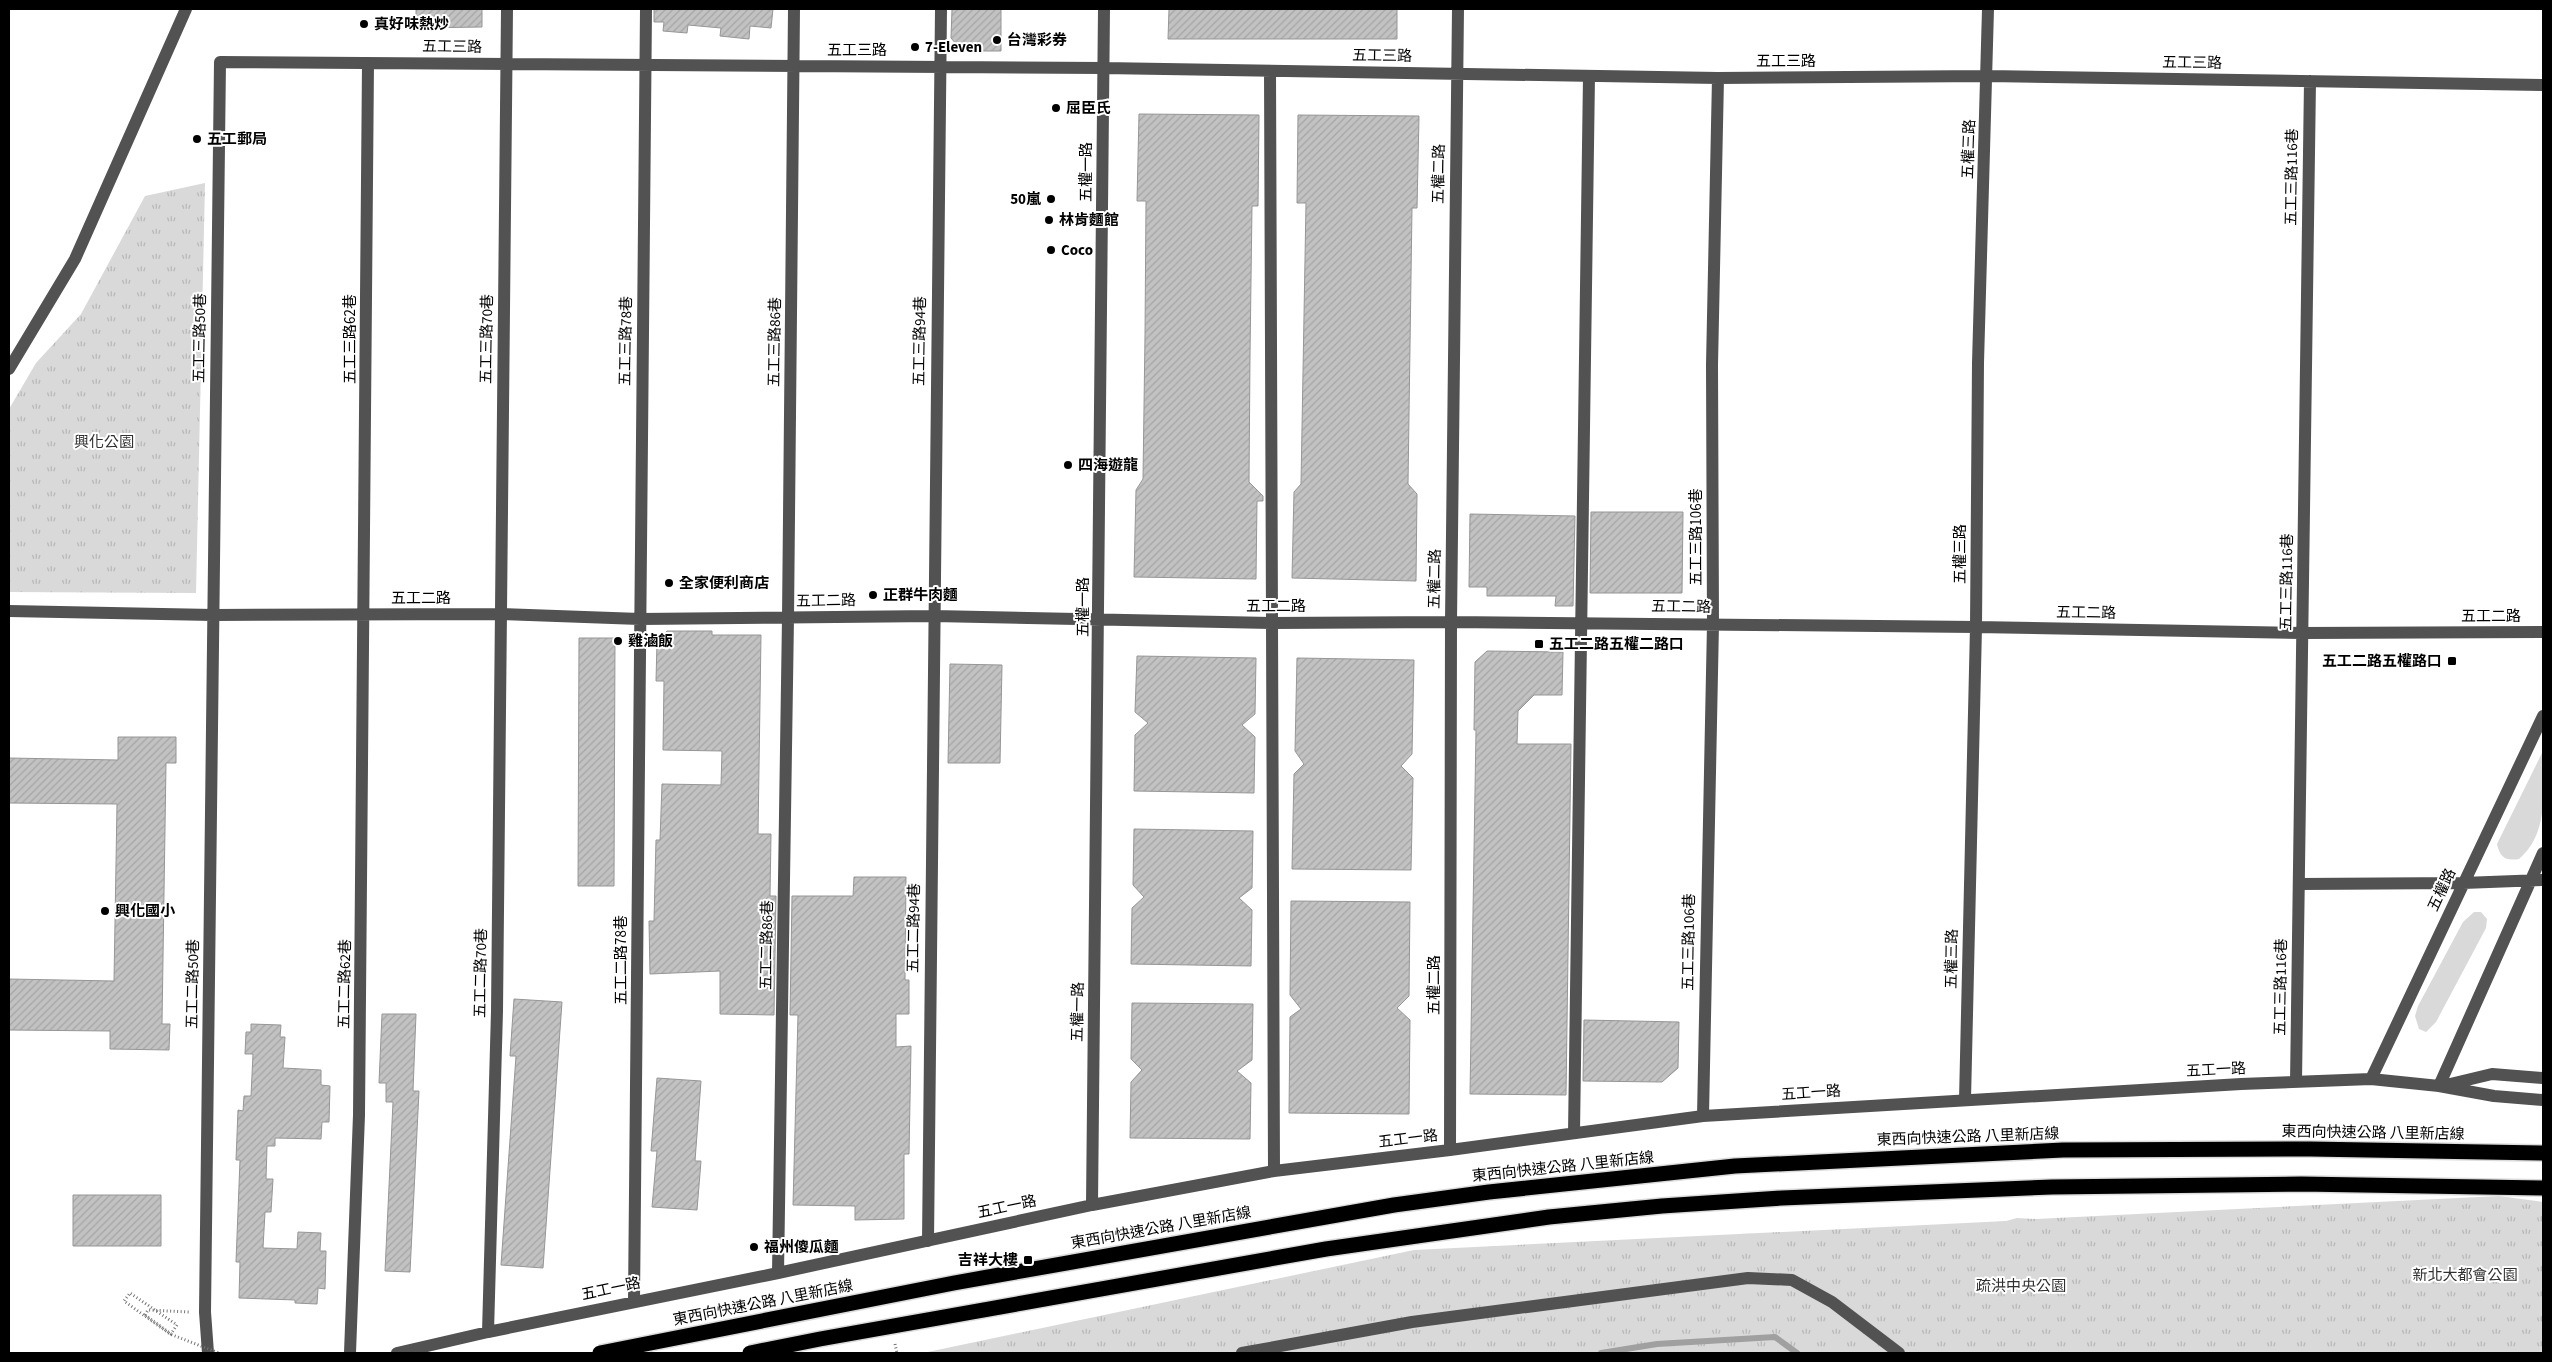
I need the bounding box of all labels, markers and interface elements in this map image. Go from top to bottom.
place label: 真好味熱炒 [374,14,449,35]
marker: 真好味熱炒 [358,18,370,30]
place label: 台灣彩券 [1007,30,1067,51]
marker: 台灣彩券 [991,34,1003,46]
street label: 五工三路 [422,36,482,58]
place label: 7-Eleven [925,37,982,58]
street label: 五工三路 [827,40,887,61]
marker: 7-Eleven [909,41,921,53]
street label: 五工三路 [1352,45,1412,67]
street label: 五工三路 [1756,51,1816,72]
street label: 五工三路 [2162,52,2222,74]
place label: 屈臣氏 [1066,98,1111,119]
marker: 屈臣氏 [1050,102,1062,114]
street label: 五權三路 [1957,119,1981,179]
street label: 五工三路116巷 [2281,128,2303,226]
place label: 五工郵局 [207,129,267,150]
marker: 五工郵局 [191,133,203,145]
street label: 五權一路 [1076,142,1097,202]
street label: 五權二路 [1428,144,1450,204]
place label: 50嵐 [1010,189,1041,210]
marker: 50嵐 [1045,193,1057,205]
place label: 林肯麵館 [1059,210,1119,231]
marker: 林肯麵館 [1043,214,1055,226]
place label: Coco [1061,240,1093,261]
marker: Coco [1045,244,1057,256]
street label: 五工三路50巷 [189,293,211,383]
street label: 五工三路62巷 [340,294,361,384]
street label: 五工三路70巷 [476,294,498,384]
street label: 五工三路78巷 [615,296,637,386]
street label: 五工三路94巷 [909,296,931,386]
street label: 五工三路86巷 [764,297,786,387]
park label: 興化公園 [74,432,134,453]
place label: 四海遊龍 [1078,455,1138,476]
marker: 四海遊龍 [1062,459,1074,471]
street label: 五工三路106巷 [1686,488,1707,586]
street label: 五權三路 [1950,524,1971,584]
street label: 五工三路116巷 [2276,533,2298,631]
street label: 五權二路 [1424,549,1446,609]
place label: 全家便利商店 [679,573,769,594]
marker: 全家便利商店 [663,577,675,589]
street label: 五權一路 [1073,577,1094,637]
place label: 正群牛肉麵 [883,585,958,606]
street label: 五工二路 [391,588,451,609]
marker: 正群牛肉麵 [867,589,879,601]
street label: 五工二路 [796,590,856,612]
street label: 五工二路 [1246,596,1306,617]
street label: 五工二路 [1651,596,1711,618]
street label: 五工二路 [2056,602,2116,624]
street label: 五工二路 [2461,606,2521,627]
place label: 雞滷飯 [628,631,673,652]
place label: 五工二路五權二路口 [1549,634,1684,655]
marker: 雞滷飯 [612,635,624,647]
marker: 五工二路五權二路口 [1533,638,1545,650]
place label: 五工二路五權路口 [2322,651,2442,672]
marker: 五工二路五權路口 [2446,655,2458,667]
street label: 五權路 [2423,865,2461,915]
street label: 五工二路94巷 [903,883,925,973]
street label: 五工三路106巷 [1678,893,1700,991]
street label: 五工二路86巷 [756,900,778,990]
place label: 興化國小 [115,901,176,922]
marker: 興化國小 [99,905,111,917]
street label: 五工二路78巷 [611,915,632,1005]
street label: 五工二路70巷 [470,928,492,1018]
street label: 五權三路 [1941,929,1963,989]
street label: 五工三路116巷 [2270,938,2292,1036]
street label: 五工二路50巷 [182,939,204,1029]
street label: 五工二路62巷 [334,939,356,1029]
street label: 五權二路 [1424,955,1445,1015]
street label: 五權一路 [1067,982,1089,1042]
street label: 五工一路 [2185,1058,2247,1082]
street label: 五工一路 [1780,1080,1842,1106]
street label: 東西向快速公路 八里新店線 [2281,1121,2465,1145]
street label: 東西向快速公路 八里新店線 [1876,1123,2060,1151]
street label: 五工一路 [1377,1125,1439,1153]
street label: 東西向快速公路 八里新店線 [1471,1147,1655,1187]
street label: 五工一路 [975,1190,1039,1224]
street label: 東西向快速公路 八里新店線 [1069,1202,1253,1254]
place label: 福州傻瓜麵 [764,1237,839,1258]
marker: 福州傻瓜麵 [748,1241,760,1253]
place label: 吉祥大樓 [958,1250,1018,1271]
marker: 吉祥大樓 [1022,1254,1034,1266]
park label: 新北大都會公園 [2412,1265,2518,1286]
street label: 五工一路 [579,1272,643,1306]
street label: 東西向快速公路 八里新店線 [671,1275,855,1331]
park label: 疏洪中央公園 [1976,1276,2066,1297]

